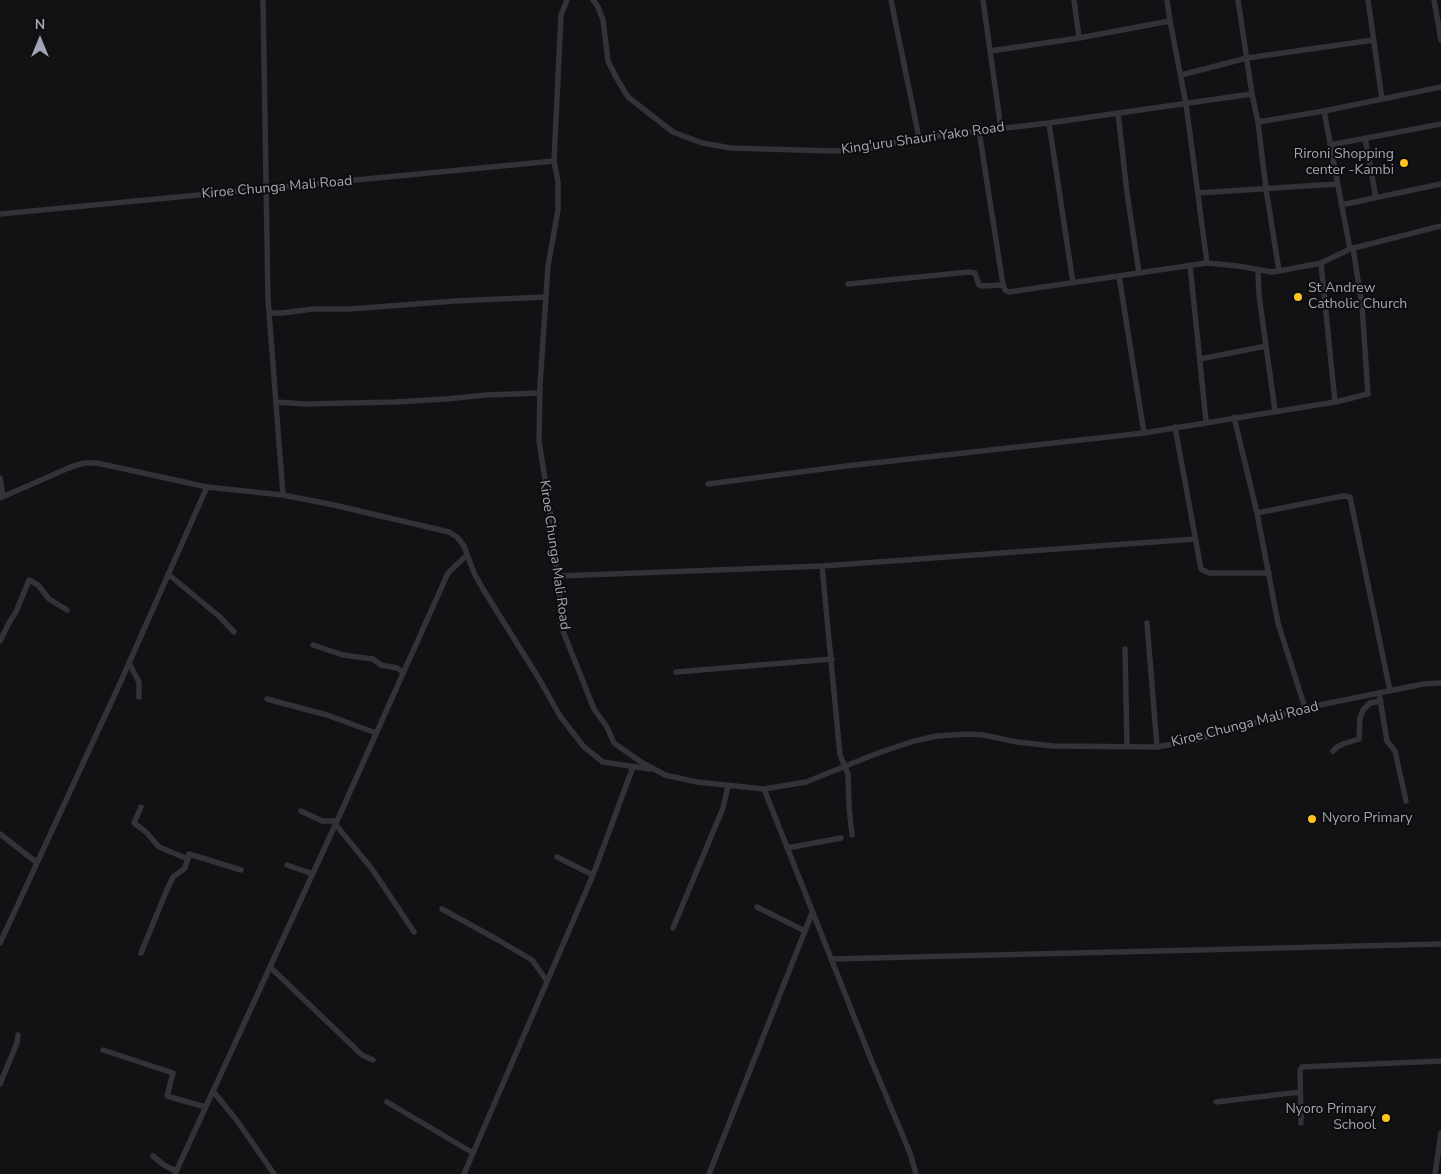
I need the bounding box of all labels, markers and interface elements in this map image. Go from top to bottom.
north arrow [15,15,65,65]
text: N [35,15,45,34]
street label: King'uru Shauri Yako Road [840,119,1006,159]
place label: Rironi Shopping center -Kambi [1294,147,1394,180]
marker: Rironi Shopping center -Kambi [1398,157,1410,169]
street label: Kiroe Chunga Mali Road [201,173,353,203]
place label: St Andrew Catholic Church [1308,281,1407,314]
marker: St Andrew Catholic Church [1292,291,1304,303]
street label: Kiroe Chunga Mali Road [535,479,573,631]
street label: Kiroe Chunga Mali Road [1170,699,1320,751]
place label: Nyoro Primary [1322,811,1413,827]
marker: Nyoro Primary [1306,813,1318,825]
place label: Nyoro Primary School [1285,1102,1376,1134]
marker: Nyoro Primary School [1380,1112,1392,1124]

